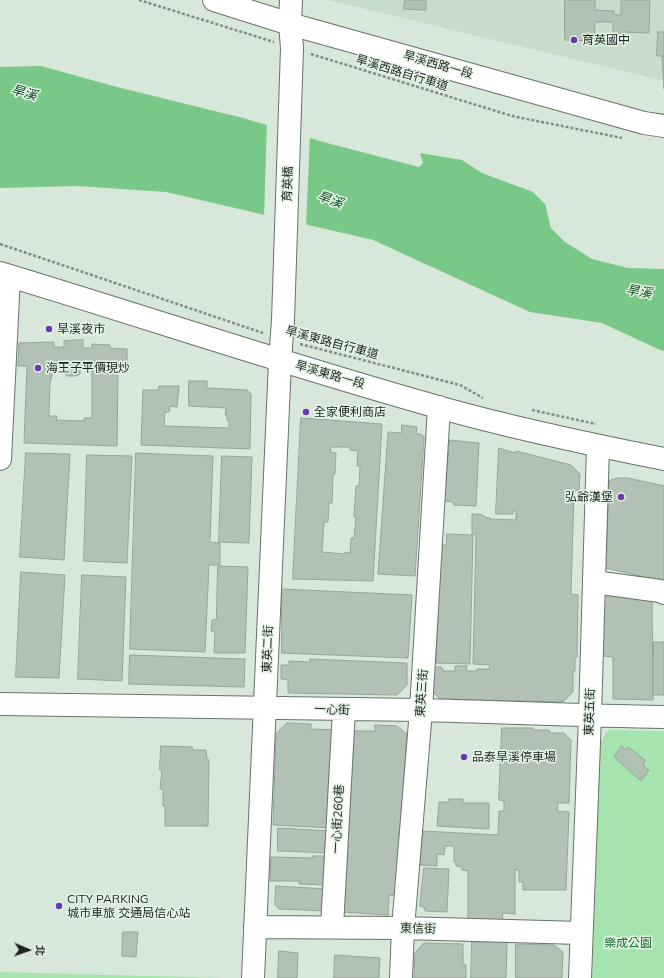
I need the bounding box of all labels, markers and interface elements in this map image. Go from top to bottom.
place label: 育英國中 [582,33,630,47]
marker: 育英國中 [569,35,579,45]
street label: 旱溪西路一段 [401,48,475,82]
street label: 旱溪西路自行車道 [354,52,450,94]
water label: 旱溪 [9,82,39,104]
street label: 育英橋 [280,166,296,202]
water label: 旱溪 [315,188,345,212]
water label: 旱溪 [625,282,653,302]
place label: 旱溪夜市 [57,322,105,336]
marker: 旱溪夜市 [44,324,54,334]
street label: 旱溪東路自行車道 [284,324,380,362]
street label: 旱溪東路一段 [293,358,367,392]
place label: 海王子平價現炒 [46,361,130,375]
marker: 海王子平價現炒 [33,363,43,373]
place label: 全家便利商店 [314,405,386,419]
marker: 全家便利商店 [301,407,311,417]
place label: 弘爺漢堡 [565,490,613,504]
marker: 弘爺漢堡 [616,492,626,502]
street label: 東英二街 [260,625,276,673]
street label: 東英三街 [413,669,431,717]
street label: 東英五街 [582,688,598,736]
street label: 一心街 [314,702,350,718]
place label: 品泰旱溪停車場 [472,750,556,764]
marker: 品泰旱溪停車場 [459,752,469,762]
street label: 一心街260巷 [329,784,347,854]
place label: CITY PARKING 城市車旅 交通局信心站 [67,892,190,920]
marker: CITY PARKING 城市車旅 交通局信心站 [54,901,64,911]
street label: 東信街 [400,921,436,937]
north arrow [8,930,48,970]
park label: 樂成公園 [604,936,652,950]
text: 北 [33,945,47,956]

